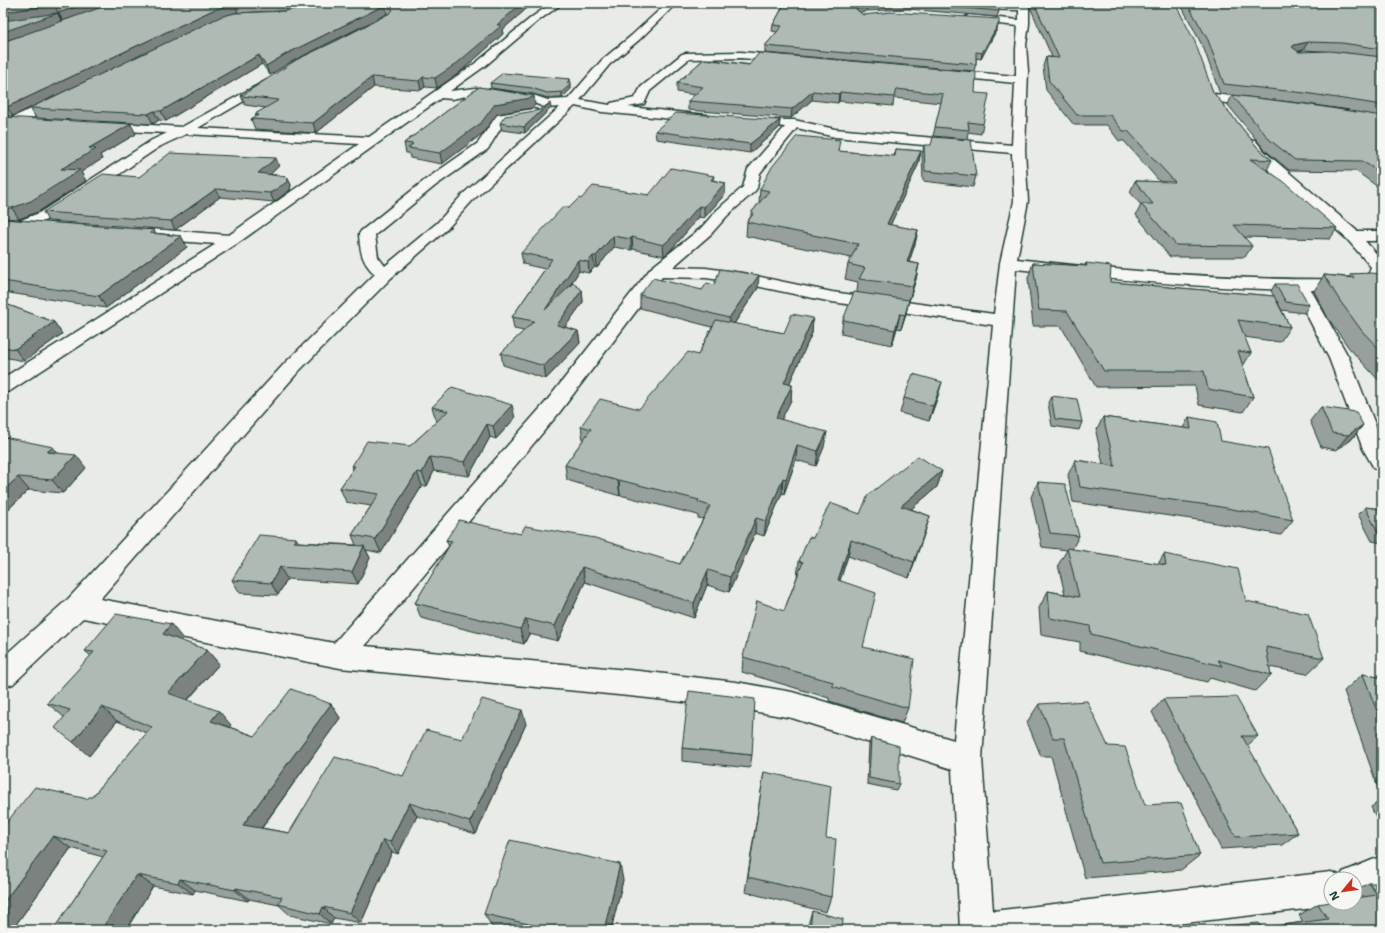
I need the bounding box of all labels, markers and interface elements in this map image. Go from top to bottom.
north arrow [1323,871,1363,911]
text: N [1326,888,1343,903]

